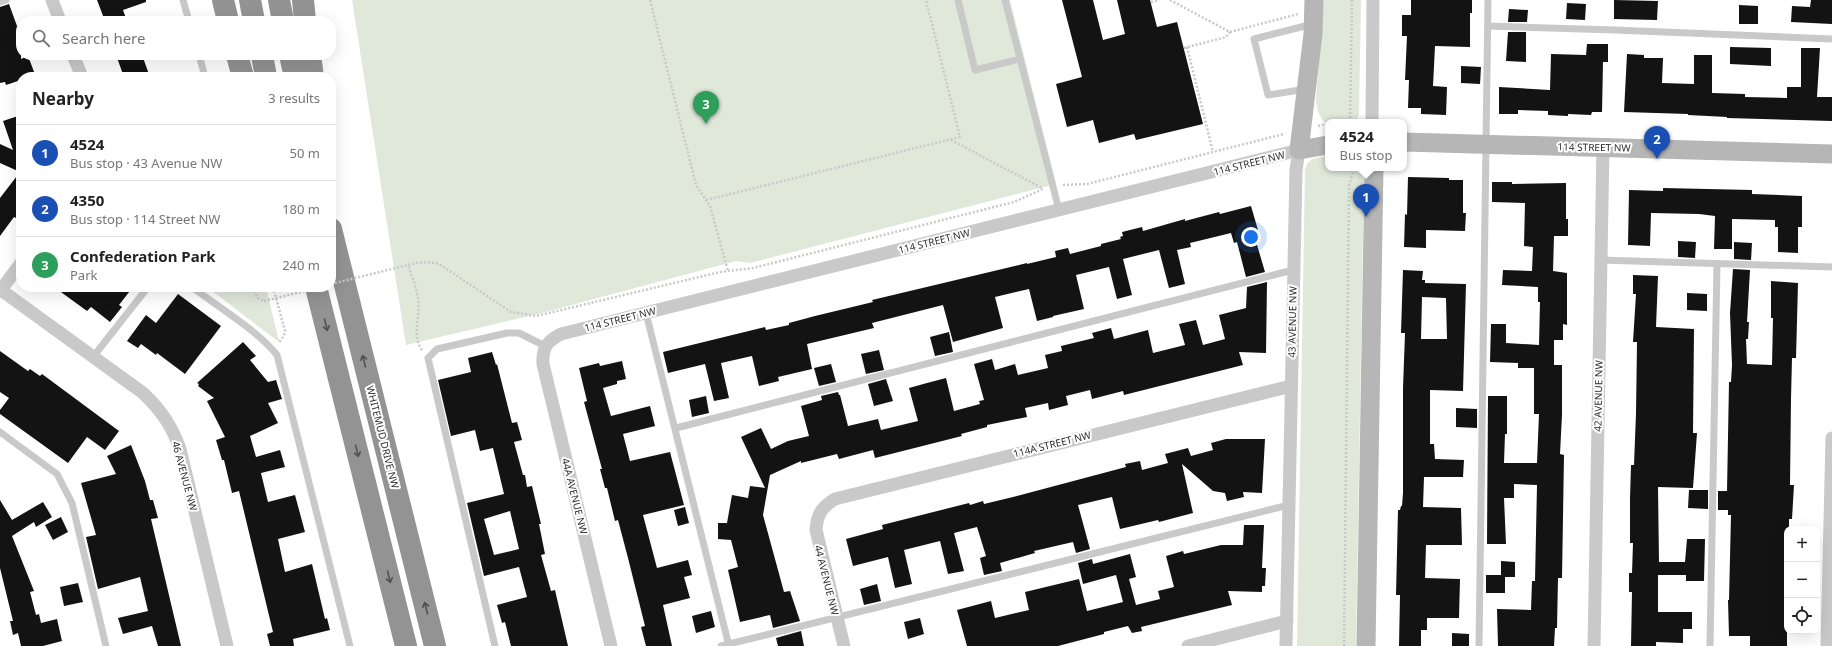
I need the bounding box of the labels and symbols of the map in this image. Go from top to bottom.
pin: 3 [693,91,719,124]
pin: 2 [1644,126,1670,159]
street label: 114 STREET NW [1557,139,1631,155]
street label: 114 STREET NW [1212,147,1287,179]
pin: 1 [1353,184,1379,217]
street label: 114 STREET NW [897,225,972,257]
your location [1241,227,1261,247]
street label: 43 AVENUE NW [1284,285,1300,358]
street label: 114 STREET NW [583,303,658,335]
one-way arrow [322,318,330,331]
one-way arrow [360,355,367,368]
street label: 42 AVENUE NW [1590,359,1606,432]
street label: WHITEMUD DRIVE NW [363,384,403,491]
street label: 114A STREET NW [1012,427,1093,460]
street label: 46 AVENUE NW [169,440,201,513]
one-way arrow [354,444,361,457]
street label: 44A AVENUE NW [559,456,591,536]
street label: 44 AVENUE NW [812,544,843,617]
one-way arrow [386,570,393,583]
one-way arrow [421,602,429,615]

